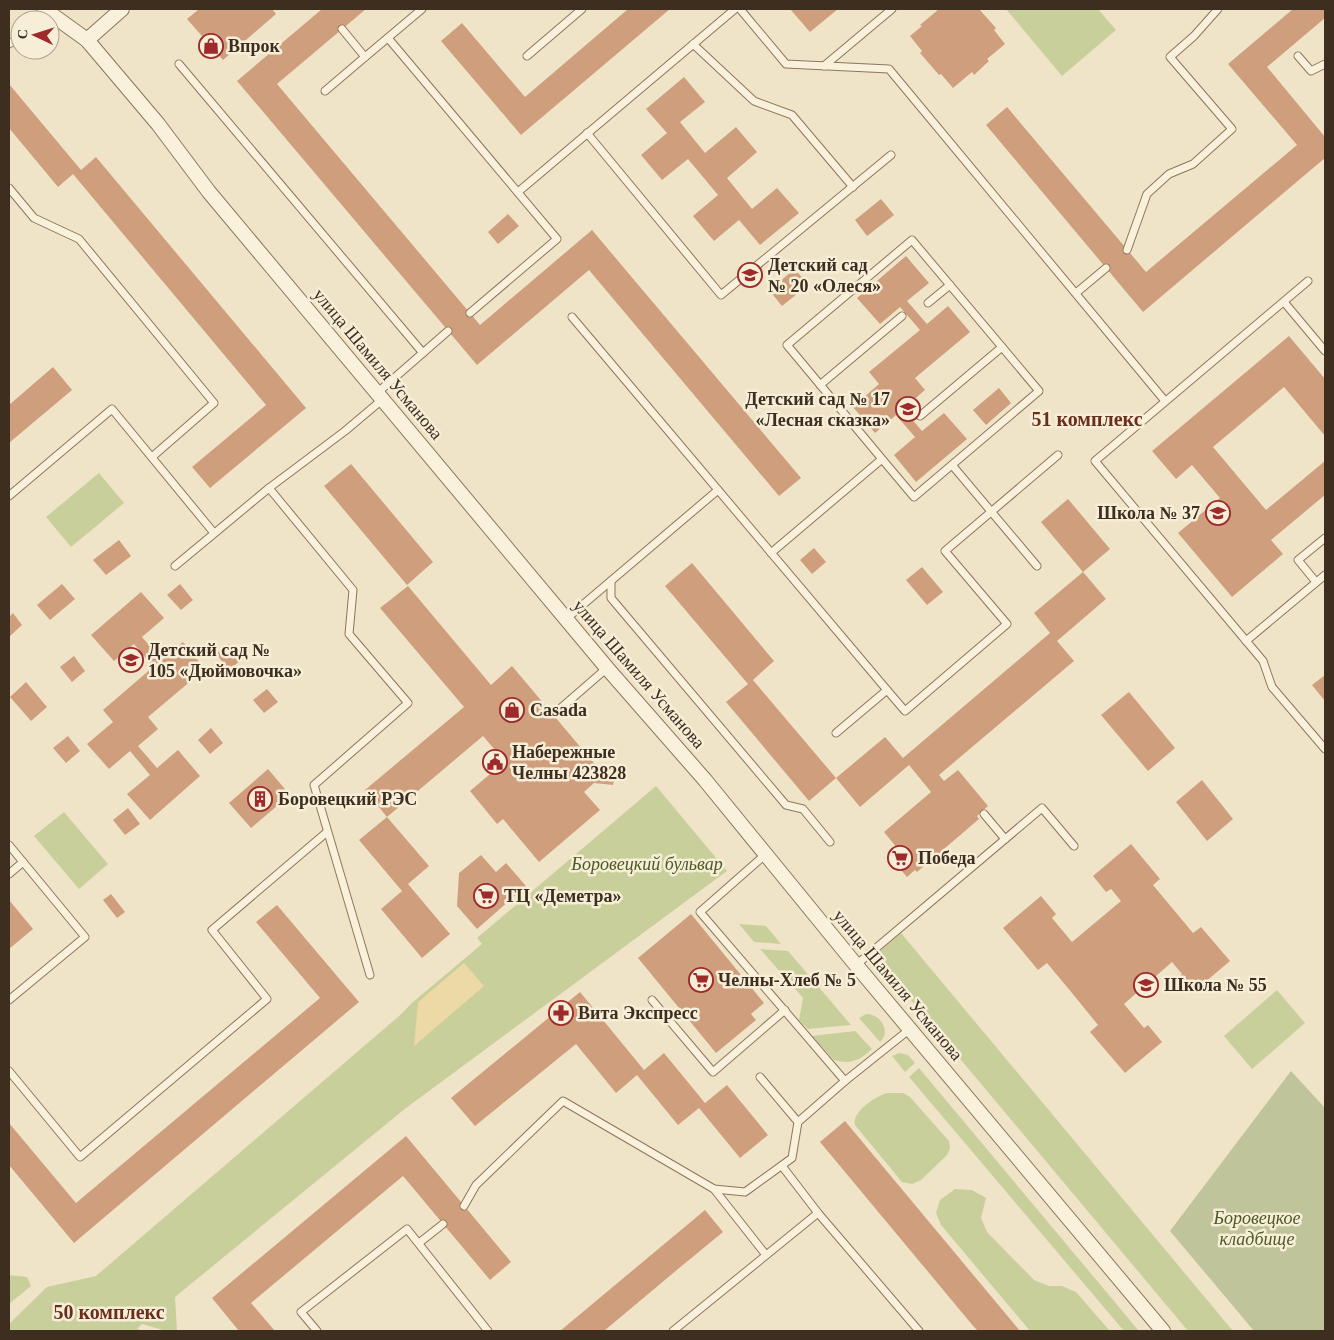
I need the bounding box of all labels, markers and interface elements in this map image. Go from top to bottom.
north arrow [10,10,60,60]
text: С [15,29,30,40]
shop icon: Впрок [198,33,224,59]
place label: Впрок [228,36,280,56]
place label: Детский сад № 20 «Олеся» [768,255,881,296]
school or university icon: Детский сад № 20 «Олеся» [737,262,763,288]
street label: улица Шамиля Усманова [309,285,447,443]
place label: Детский сад № 17 «Лесная сказка» [745,389,890,430]
school or university icon: Детский сад № 17 «Лесная сказка» [895,396,921,422]
district label: 51 комплекс [1031,408,1143,430]
school or university icon: Школа № 37 [1205,500,1231,526]
place label: Школа № 37 [1097,503,1200,523]
street label: улица Шамиля Усманова [569,596,709,752]
place label: Детский сад № 105 «Дюймовочка» [148,640,302,681]
school or university icon: Детский сад № 105 «Дюймовочка» [118,647,144,673]
shop icon: Casada [499,697,525,723]
place label: Casada [530,700,587,720]
place label: Набережные Челны 423828 [512,742,626,783]
public building icon: Набережные Челны 423828 [482,749,508,775]
building icon: Боровецкий РЭС [247,786,273,812]
place label: Боровецкий РЭС [278,789,417,809]
supermarket icon: Победа [887,845,913,871]
place label: Победа [918,848,976,868]
park label: Боровецкий бульвар [570,854,723,874]
supermarket icon: ТЦ «Деметра» [473,883,499,909]
place label: ТЦ «Деметра» [504,886,621,906]
street label: улица Шамиля Усманова [829,906,967,1064]
supermarket icon: Челны-Хлеб № 5 [688,967,714,993]
place label: Челны-Хлеб № 5 [718,970,856,990]
school or university icon: Школа № 55 [1133,972,1159,998]
place label: Школа № 55 [1164,975,1267,995]
pharmacy icon: Вита Экспресс [548,1000,574,1026]
place label: Вита Экспресс [578,1003,698,1023]
park label: Боровецкое кладбище [1212,1208,1301,1249]
district label: 50 комплекс [53,1301,165,1323]

